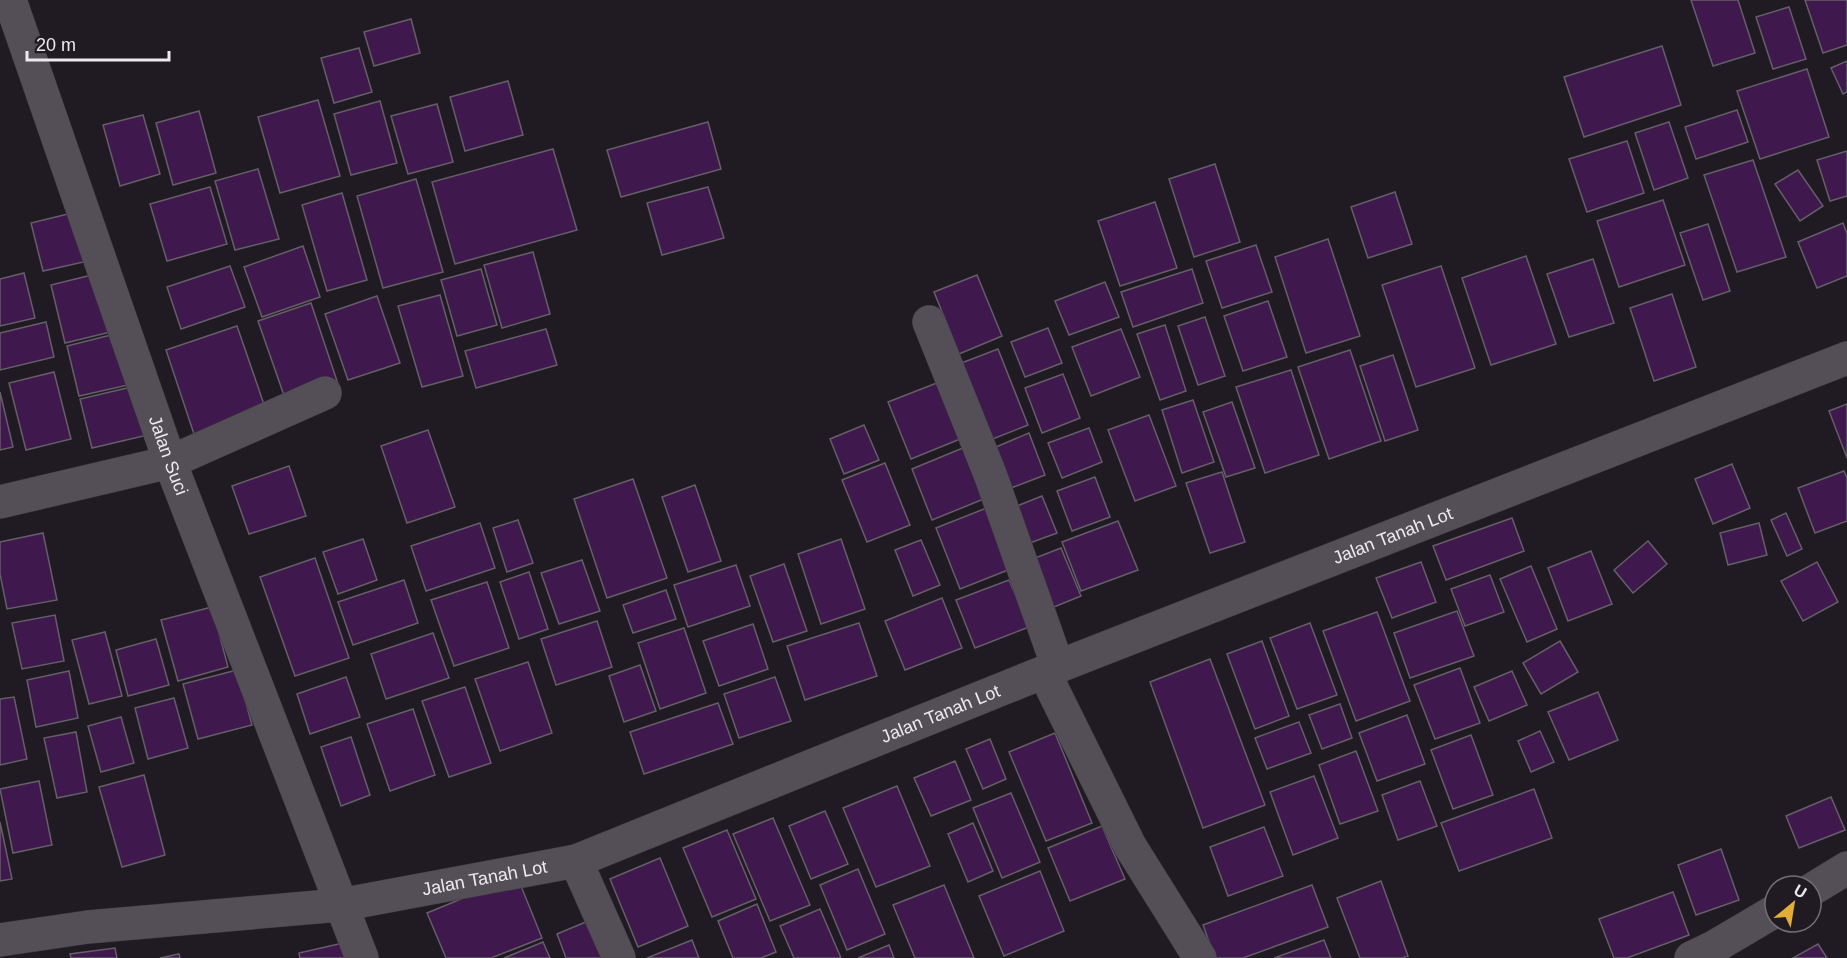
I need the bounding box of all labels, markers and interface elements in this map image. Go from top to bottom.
scale bar [27,24,170,62]
text: 20 m [36,35,76,55]
street label: Jalan Suci [145,413,192,498]
street label: Jalan Tanah Lot [1330,503,1455,568]
street label: Jalan Tanah Lot [878,681,1003,747]
street label: Jalan Tanah Lot [420,857,549,899]
north arrow [1763,874,1823,934]
text: U [1791,881,1810,902]

